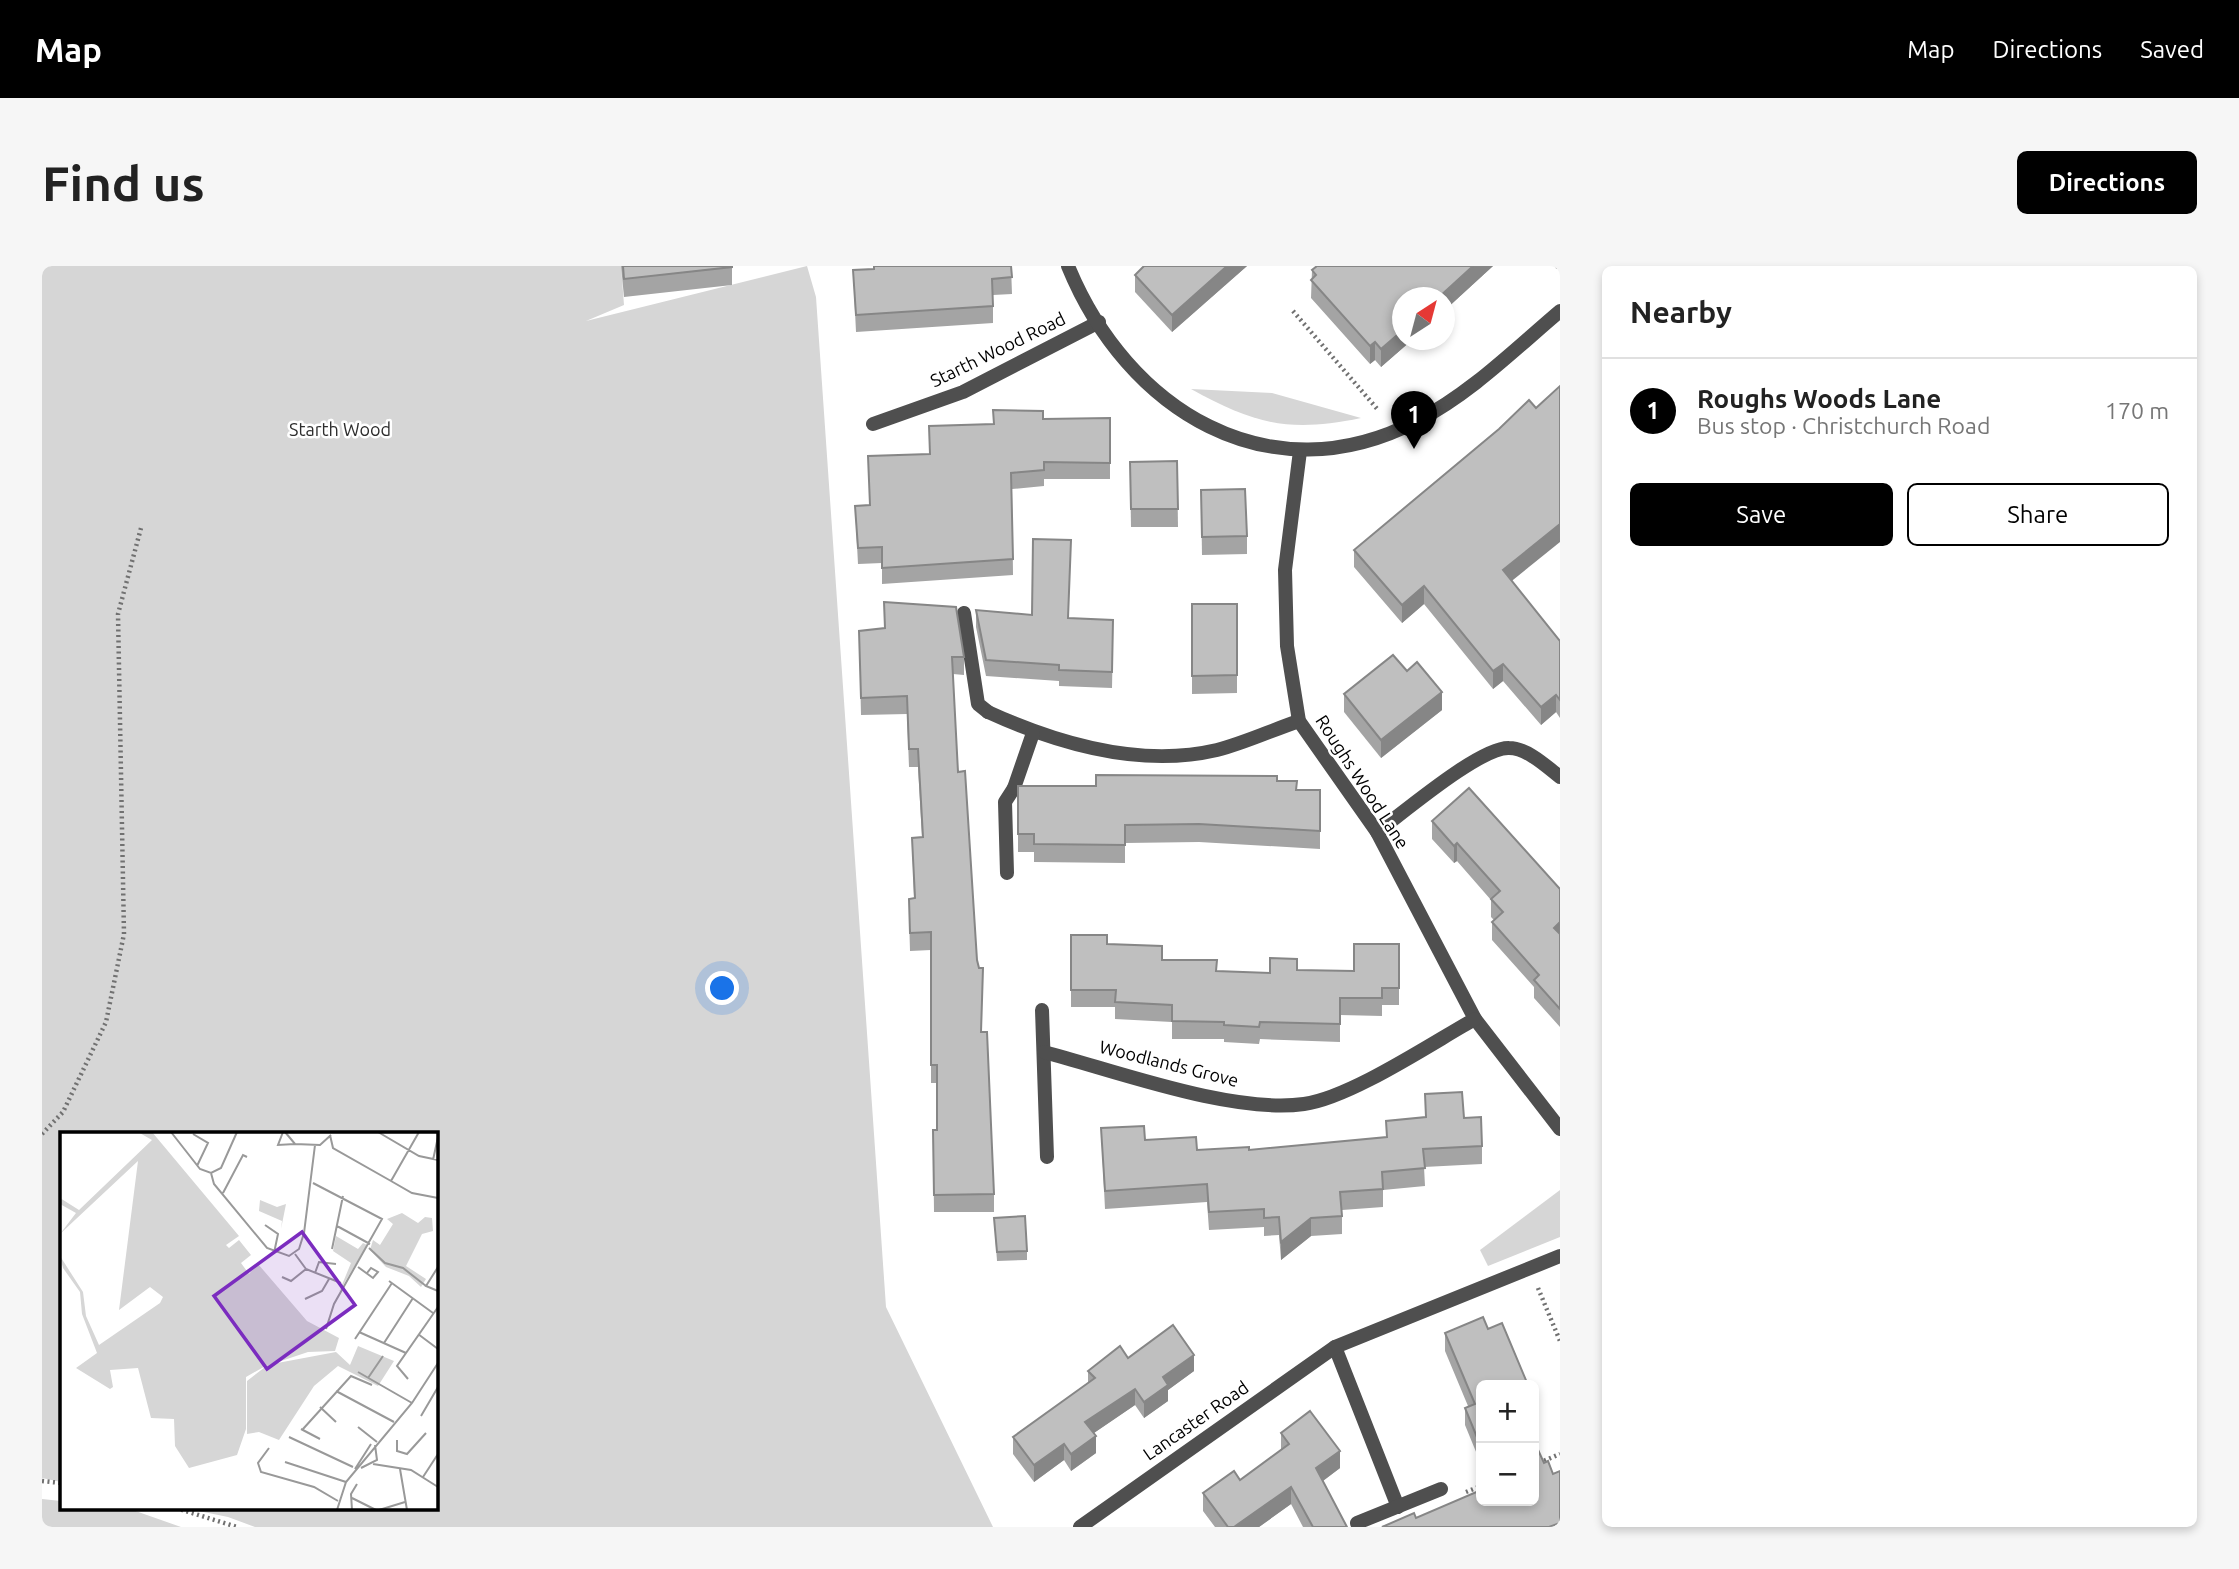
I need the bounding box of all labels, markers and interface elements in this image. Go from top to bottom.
text: Map [35,31,102,68]
text: Map [1907,36,1954,63]
text: Directions [1992,36,2102,63]
text: Saved [2140,36,2204,63]
button: Directions [2017,151,2197,214]
text: Find us [42,155,205,210]
north arrow [1392,287,1455,350]
text: Nearby [1630,295,1732,329]
street label: Starth Wood Road [927,308,1068,390]
text: Roughs Woods Lane [1697,384,1941,413]
pin: 1 [1391,391,1437,449]
text: 1 [1647,398,1659,423]
text: 170 m [2105,398,2169,423]
text: Bus stop · Christchurch Road [1697,413,1990,438]
park label: Starth Wood [289,419,391,439]
button: Save [1630,483,1893,546]
button: Share [1907,483,2169,546]
street label: Roughs Wood Lane [1312,711,1414,852]
your location [705,971,739,1005]
street label: Woodlands Grove [1098,1036,1241,1090]
inset map [60,1132,438,1510]
street label: Lancaster Road [1139,1377,1252,1464]
map controls [1476,1380,1539,1506]
button: + [1476,1380,1539,1443]
button: − [1476,1443,1539,1506]

